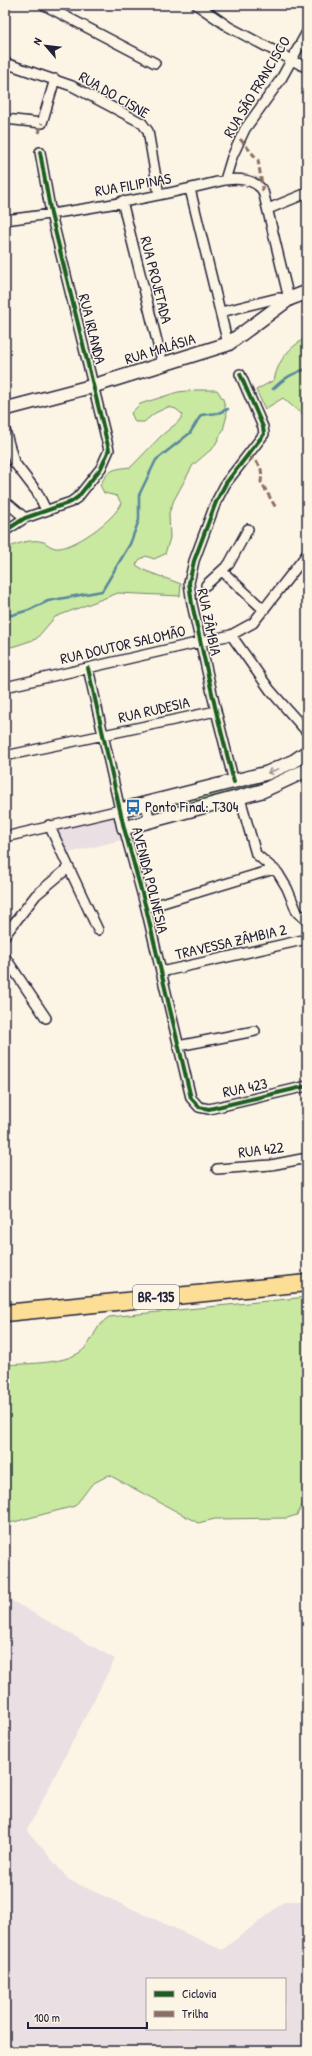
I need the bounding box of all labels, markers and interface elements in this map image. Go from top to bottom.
north arrow [26,26,66,66]
street label: RUA SÃO FRANCISCO [218,32,295,141]
text: N [30,35,45,47]
street label: RUA DO CISNE [75,66,154,123]
street label: RUA FILIPINAS [93,167,173,202]
street label: RUA PROJETADA [136,234,178,326]
street label: RUA IRLANDA [74,292,111,367]
street label: RUA MALÁSIA [122,328,198,369]
street label: RUA ZÂMBIA [192,586,227,658]
street label: RUA DOUTOR SALOMÃO [58,620,188,669]
street label: RUA RUDESIA [116,691,192,728]
one-way arrow [267,767,279,775]
place label: Ponto Final: T304 [145,796,239,817]
bus stop icon: Ponto Final: T304 [124,798,142,816]
street label: AVENIDA POLINESIA [127,825,174,936]
street label: TRAVESSA ZÂMBIA 2 [173,919,289,965]
street label: RUA 423 [221,1072,269,1102]
street label: RUA 422 [237,1136,285,1163]
road number: BR-135 [133,1285,179,1309]
legend [146,1978,286,2030]
text: Ciclovia [182,1985,216,2002]
scale bar [28,2004,147,2030]
text: Trilha [182,2005,208,2022]
text: 100 m [34,2009,60,2026]

